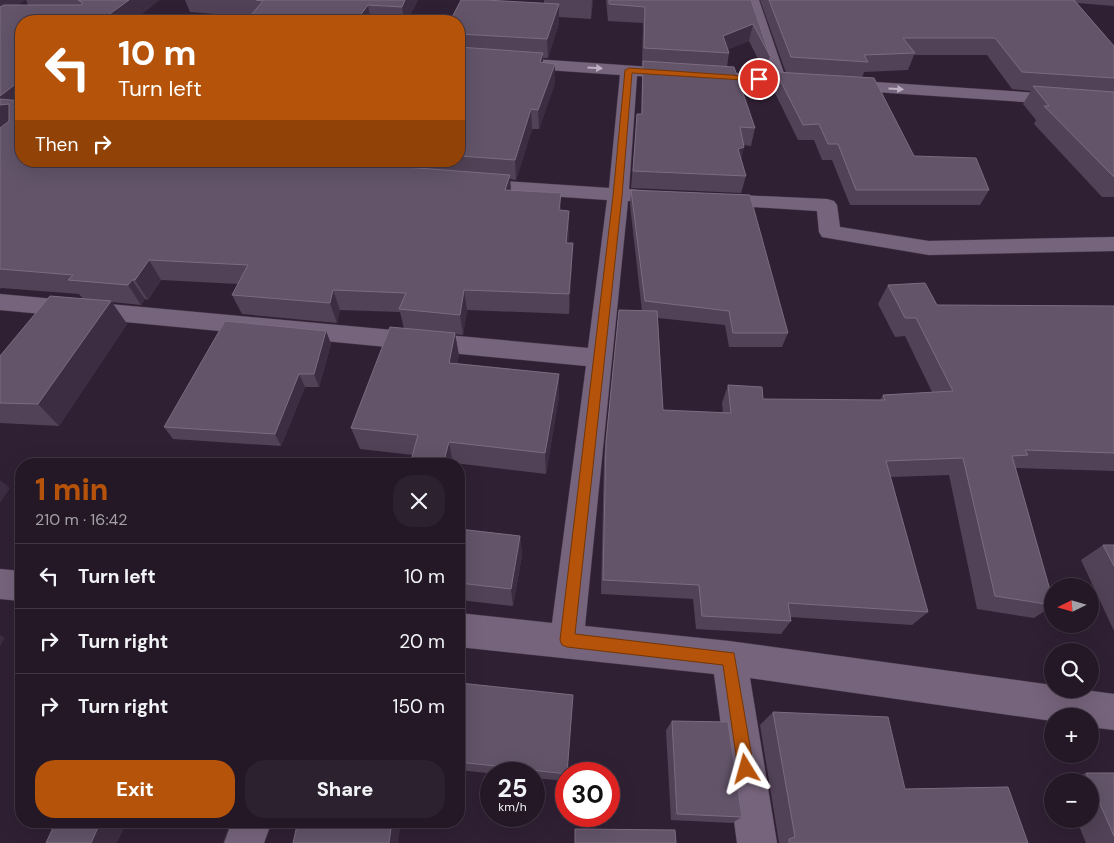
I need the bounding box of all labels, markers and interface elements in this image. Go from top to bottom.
text: 10 m [118,30,197,76]
icon: left [35,35,100,100]
pin [738,58,780,100]
one-way arrow [587,64,603,72]
icon: arrive [745,65,773,93]
text: Turn left [118,74,202,103]
one-way arrow [889,85,905,93]
icon: right [88,130,116,158]
text: Then [35,132,78,157]
text: 1 min [35,470,108,509]
button: close [393,475,445,527]
text: 210 m · 16:42 [35,509,128,530]
icon: left [35,562,63,590]
text: Turn left [78,564,156,589]
text: 10 m [404,564,445,589]
north arrow [1044,578,1099,632]
map controls [1044,578,1099,828]
icon: right [35,627,63,655]
text: Turn right [78,629,168,654]
text: 20 m [399,629,445,654]
button: search [1044,643,1099,698]
icon: right [35,692,63,720]
text: Turn right [78,694,168,719]
text: 150 m [393,694,445,719]
button: + [1044,708,1099,763]
position arrow [719,742,771,794]
button: Exit [35,760,235,818]
button: Share [245,760,445,818]
speed limit sign: 30 [555,762,620,827]
text: 25 [498,772,527,805]
button: − [1044,773,1099,828]
text: km/h [498,799,527,815]

